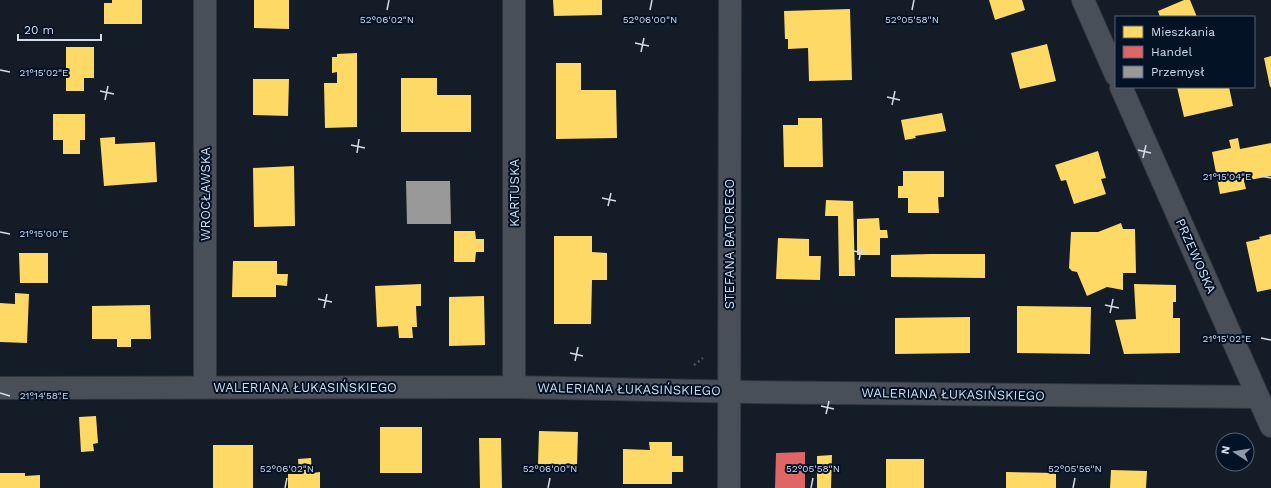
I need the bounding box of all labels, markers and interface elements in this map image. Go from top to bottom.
text: 52°06'02"N [360,14,414,25]
text: 52°06'00"N [623,14,677,25]
text: 52°05'58"N [885,14,939,25]
scale bar [18,16,101,42]
legend [1115,16,1255,88]
text: 20 m [24,23,54,37]
text: Mieszkania [1151,25,1215,39]
text: Handel [1151,45,1192,59]
text: Przemysł [1151,65,1205,79]
text: 21°15'02"E [20,67,68,78]
street label: WROCŁAWSKA [198,147,213,241]
street label: KARTUSKA [507,159,522,227]
text: 21°15'04"E [1203,171,1251,182]
street label: STEFANA BATOREGO [722,179,737,309]
street label: PRZEWOSKA [1173,216,1219,296]
text: 21°15'00"E [19,228,69,239]
text: 21°15'02"E [1203,333,1251,344]
street label: WALERIANA ŁUKASIŃSKIEGO [213,379,397,395]
street label: WALERIANA ŁUKASIŃSKIEGO [537,379,721,398]
street label: WALERIANA ŁUKASIŃSKIEGO [861,384,1045,403]
text: 21°14'58"E [20,390,68,401]
north arrow [1215,432,1255,472]
text: N [1219,445,1233,455]
text: 52°06'02"N [260,463,314,474]
text: 52°06'00"N [523,463,577,474]
text: 52°05'58"N [786,463,840,474]
text: 52°05'56"N [1048,463,1102,474]

